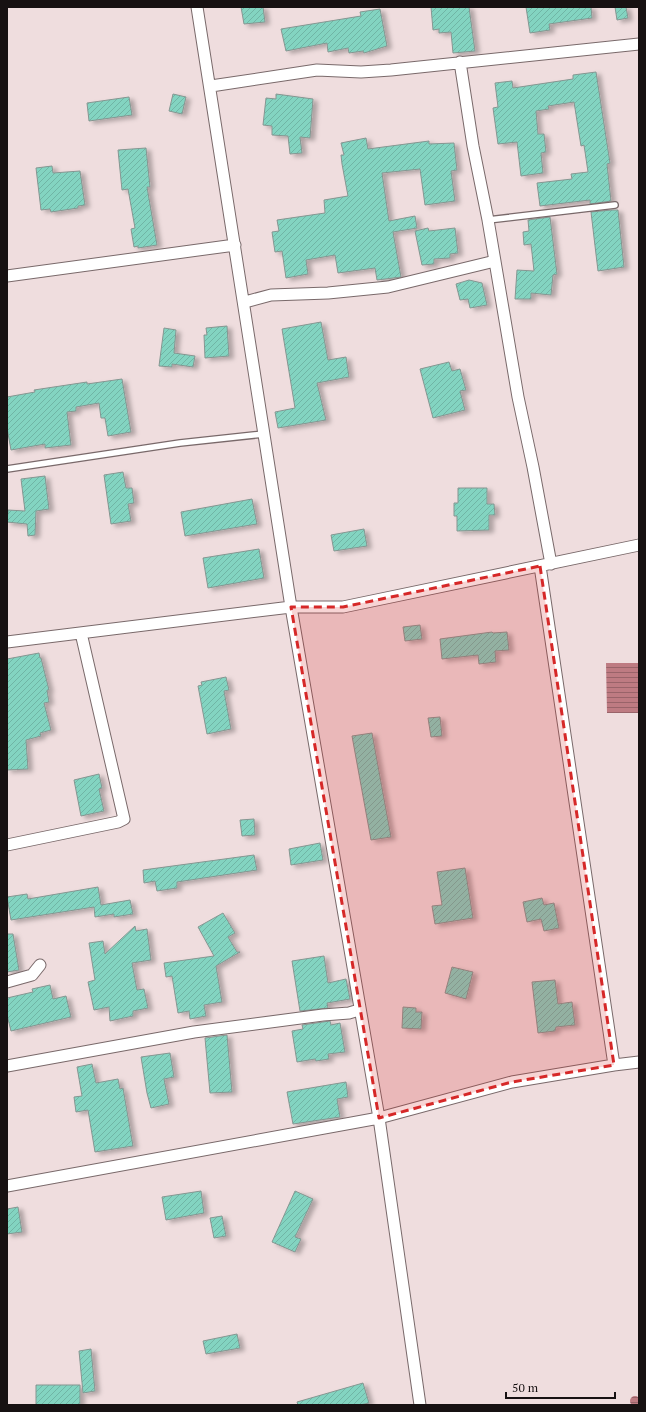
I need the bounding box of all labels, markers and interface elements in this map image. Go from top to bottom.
scale bar [506,1374,615,1400]
text: 50 m [512,1380,539,1395]

